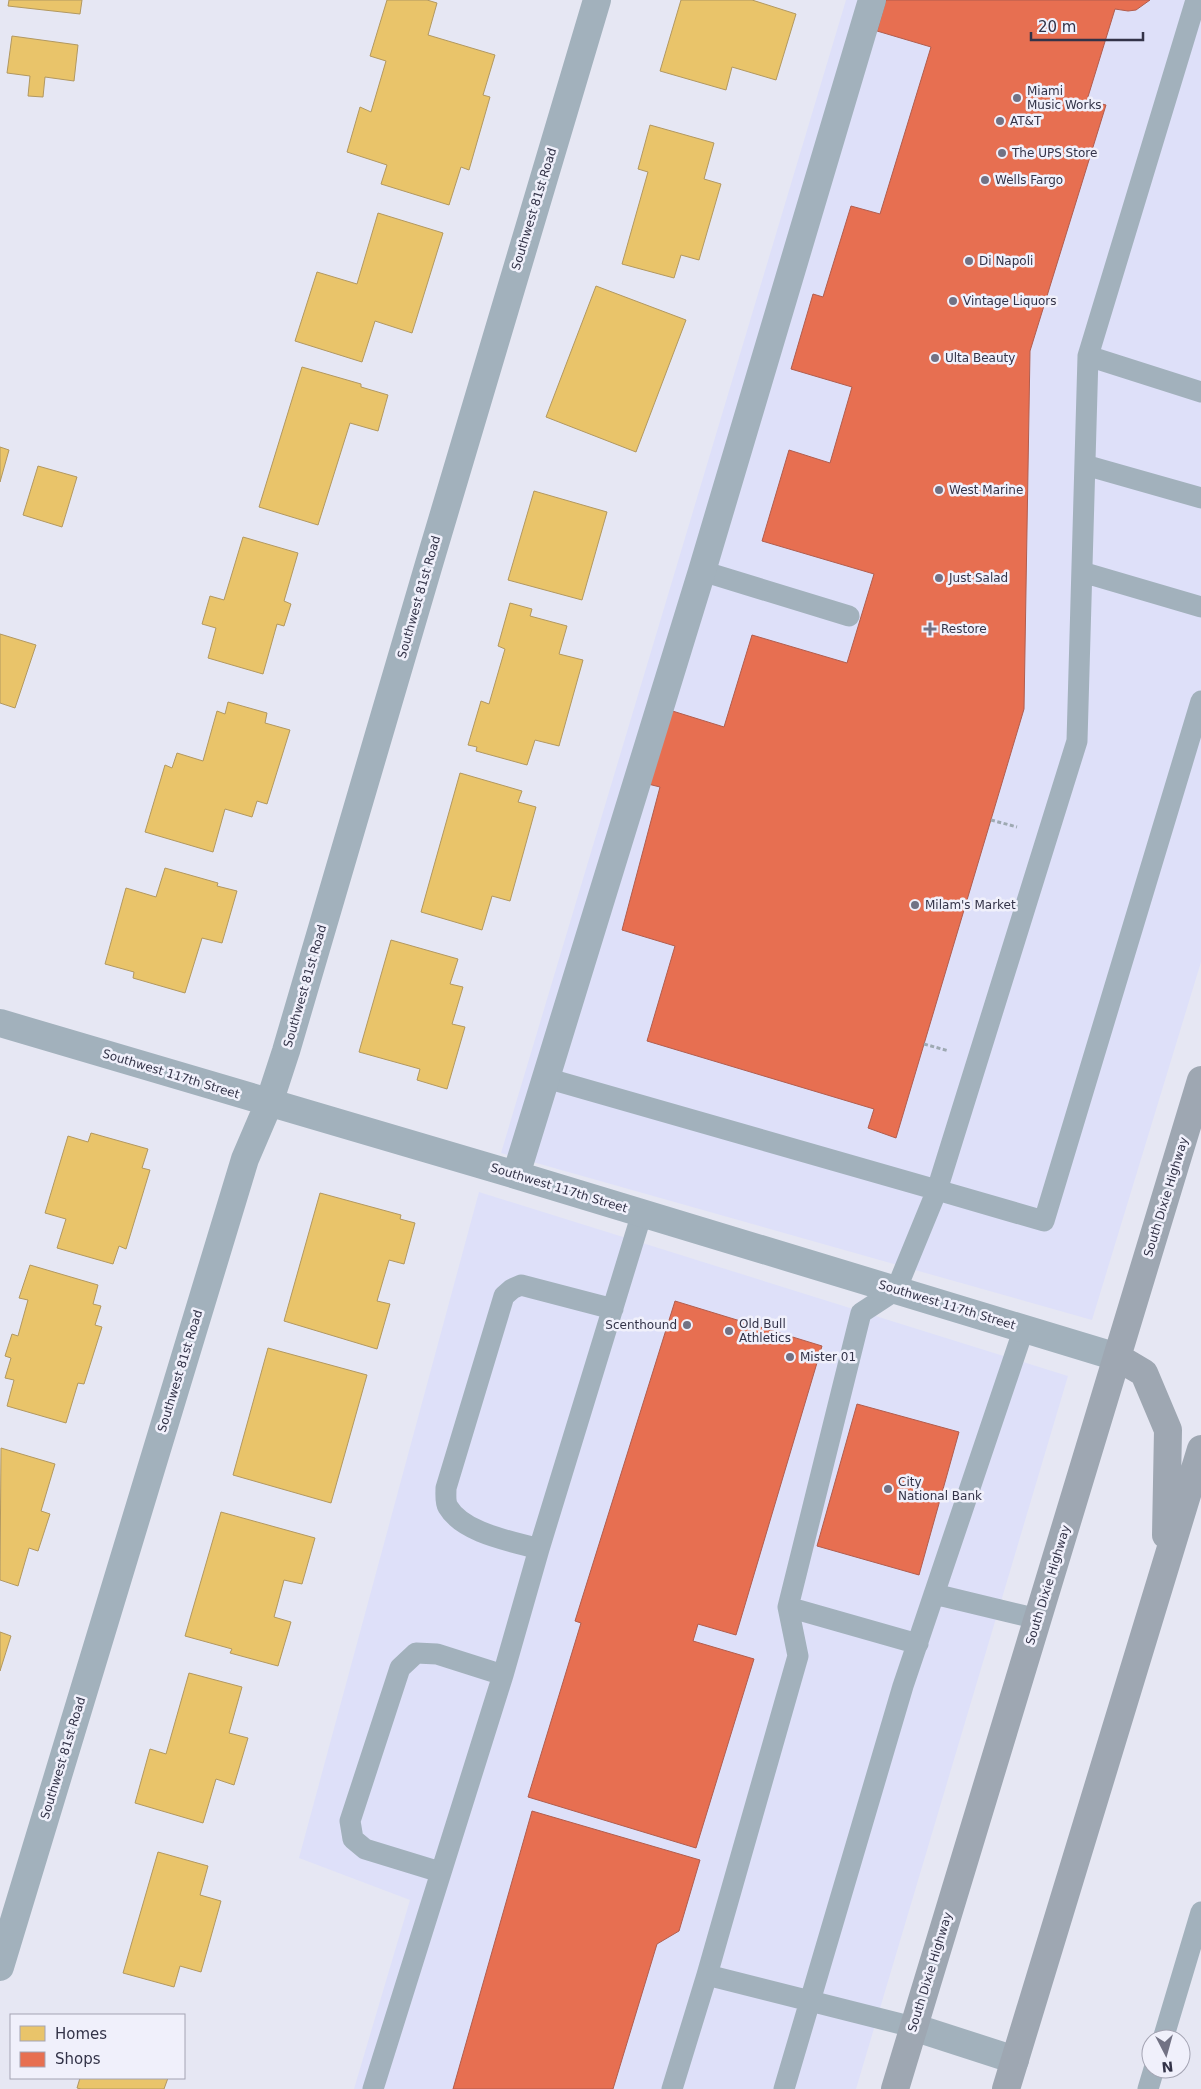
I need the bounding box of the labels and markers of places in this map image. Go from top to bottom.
place label: Miami Music Works [1027,84,1102,112]
marker: Miami Music Works [1011,92,1023,104]
place label: AT&T [1010,114,1042,128]
marker: AT&T [994,115,1006,127]
place label: The UPS Store [1011,146,1097,160]
marker: The UPS Store [996,147,1008,159]
place label: Wells Fargo [995,173,1063,187]
marker: Wells Fargo [979,174,991,186]
place label: Di Napoli [979,254,1033,268]
marker: Di Napoli [963,255,975,267]
place label: Vintage Liquors [963,294,1057,308]
marker: Vintage Liquors [947,295,959,307]
place label: Ulta Beauty [945,351,1015,365]
marker: Ulta Beauty [929,352,941,364]
place label: West Marine [949,483,1023,497]
marker: West Marine [933,484,945,496]
place label: Just Salad [948,571,1008,585]
marker: Just Salad [933,572,945,584]
marker: Restore [923,622,937,636]
place label: Restore [941,622,987,636]
place label: Milam's Market [925,898,1016,912]
marker: Milam's Market [909,899,921,911]
place label: Old Bull Athletics [739,1317,791,1345]
place label: Scenthound [605,1318,677,1332]
marker: Scenthound [681,1319,693,1331]
marker: Old Bull Athletics [723,1325,735,1337]
place label: Mister 01 [800,1350,856,1364]
marker: Mister 01 [784,1351,796,1363]
place label: City National Bank [898,1475,982,1503]
marker: City National Bank [882,1483,894,1495]

